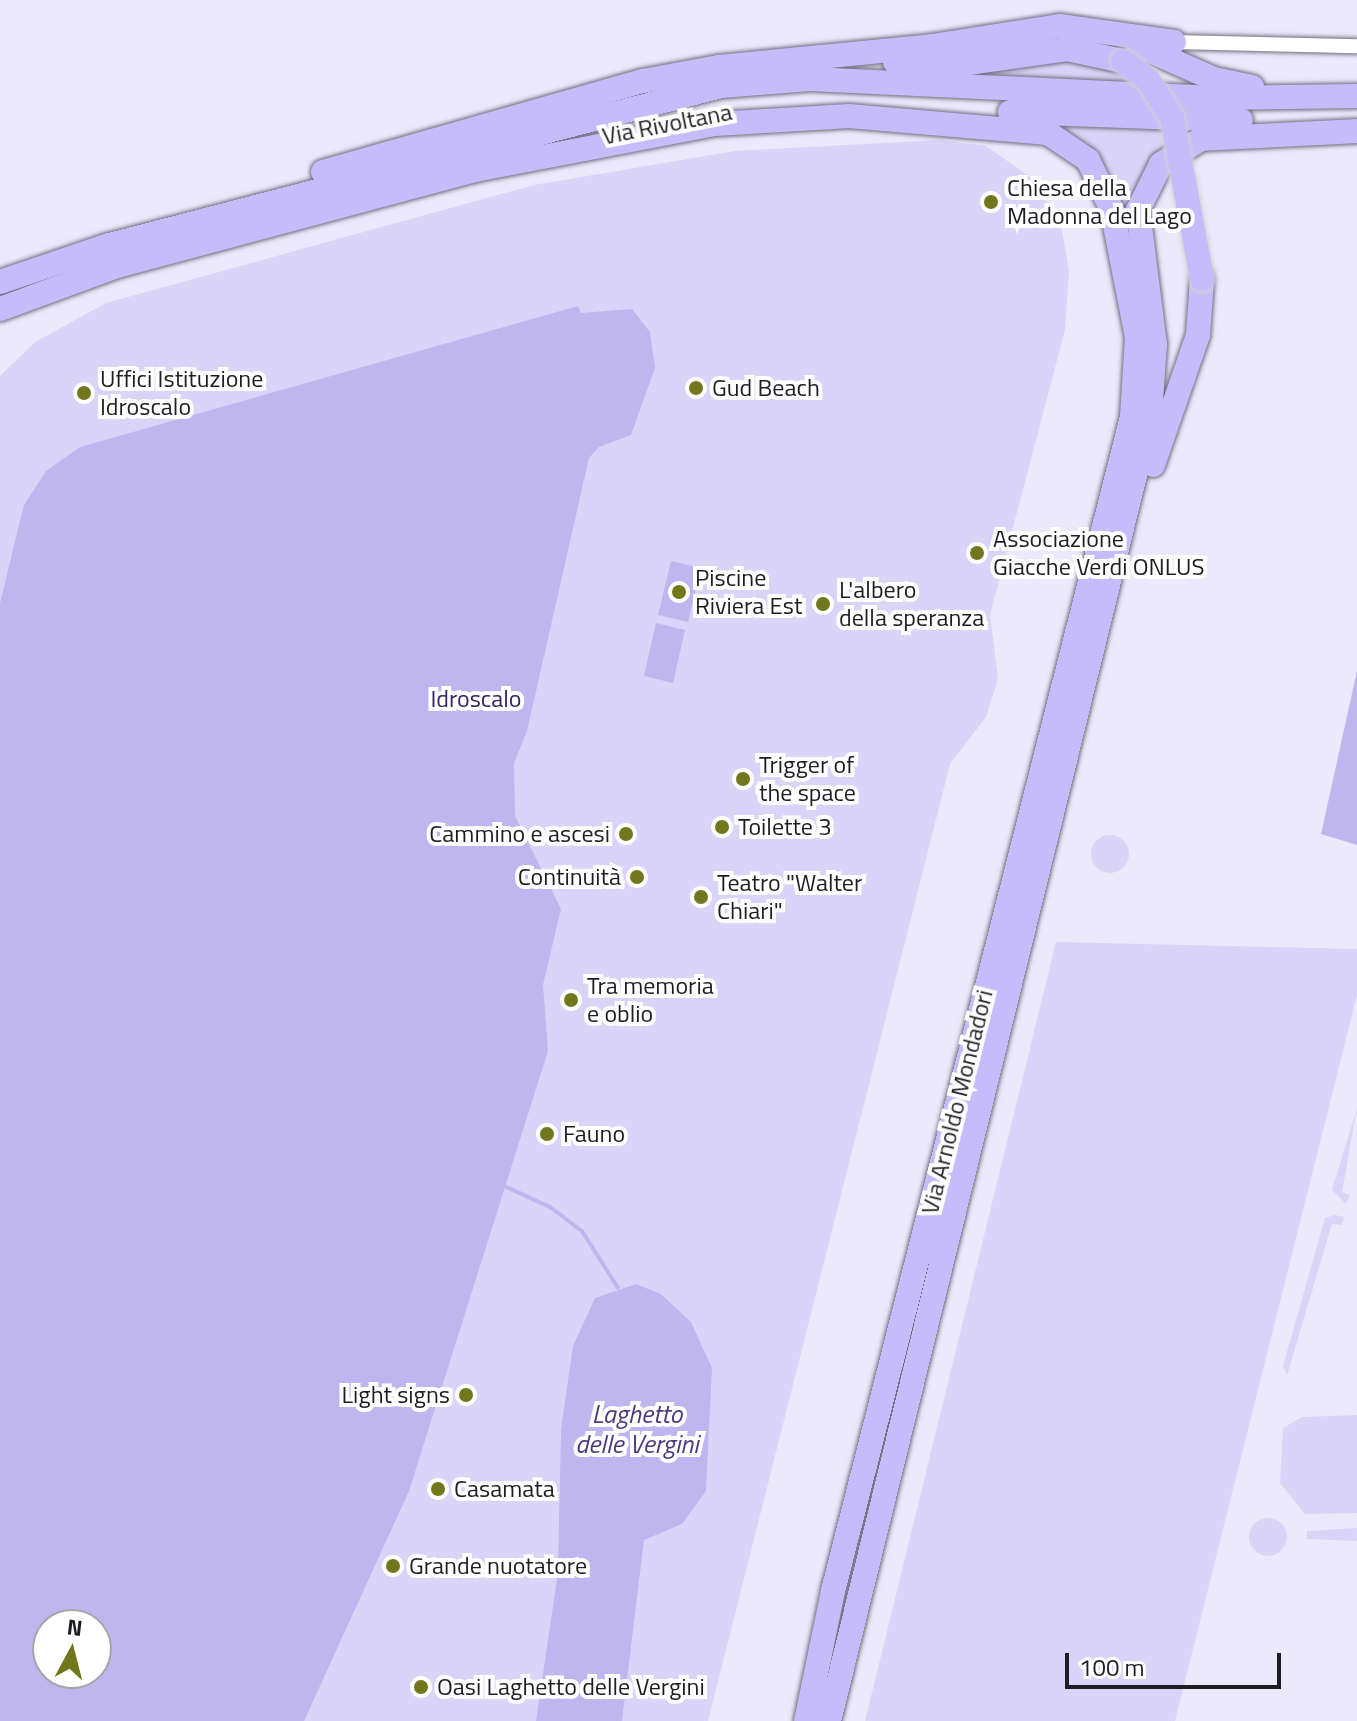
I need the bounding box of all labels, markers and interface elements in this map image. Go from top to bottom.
street label: Via Rivoltana [600,97,734,151]
place label: Chiesa della Madonna del Lago [1007,174,1192,230]
marker: Chiesa della Madonna del Lago [982,193,1000,211]
place label: Uffici Istituzione Idroscalo [100,365,263,421]
place label: Gud Beach [712,374,820,402]
marker: Gud Beach [687,379,705,397]
marker: Uffici Istituzione Idroscalo [75,384,93,402]
place label: Associazione Giacche Verdi ONLUS [993,525,1204,581]
marker: Associazione Giacche Verdi ONLUS [968,544,986,562]
place label: Piscine Riviera Est [695,564,802,620]
place label: L'albero della speranza [839,576,984,632]
marker: Piscine Riviera Est [670,583,688,601]
marker: L'albero della speranza [814,595,832,613]
park label: Idroscalo [430,685,522,713]
place label: Trigger of the space [759,751,856,807]
marker: Trigger of the space [734,770,752,788]
place label: Toilette 3 [738,813,832,841]
marker: Toilette 3 [713,818,731,836]
place label: Cammino e ascesi [429,820,610,848]
marker: Cammino e ascesi [617,825,635,843]
place label: Continuità [518,863,621,891]
marker: Continuità [628,868,646,886]
place label: Teatro "Walter Chiari" [717,869,862,925]
marker: Teatro "Walter Chiari" [692,888,710,906]
place label: Tra memoria e oblio [587,972,714,1028]
street label: Via Arnoldo Mondadori [915,987,999,1217]
marker: Tra memoria e oblio [562,991,580,1009]
place label: Fauno [563,1120,625,1148]
marker: Fauno [538,1125,556,1143]
place label: Light signs [342,1381,450,1409]
marker: Light signs [457,1386,475,1404]
water label: Laghetto delle Vergini [575,1398,699,1460]
place label: Casamata [454,1475,555,1503]
marker: Casamata [429,1480,447,1498]
place label: Grande nuotatore [409,1552,587,1580]
marker: Grande nuotatore [384,1557,402,1575]
north arrow [32,1609,112,1689]
text: N [65,1609,84,1645]
scale bar [1069,1637,1285,1687]
text: 100 m [1079,1649,1145,1685]
place label: Oasi Laghetto delle Vergini [437,1673,705,1701]
marker: Oasi Laghetto delle Vergini [412,1678,430,1696]

